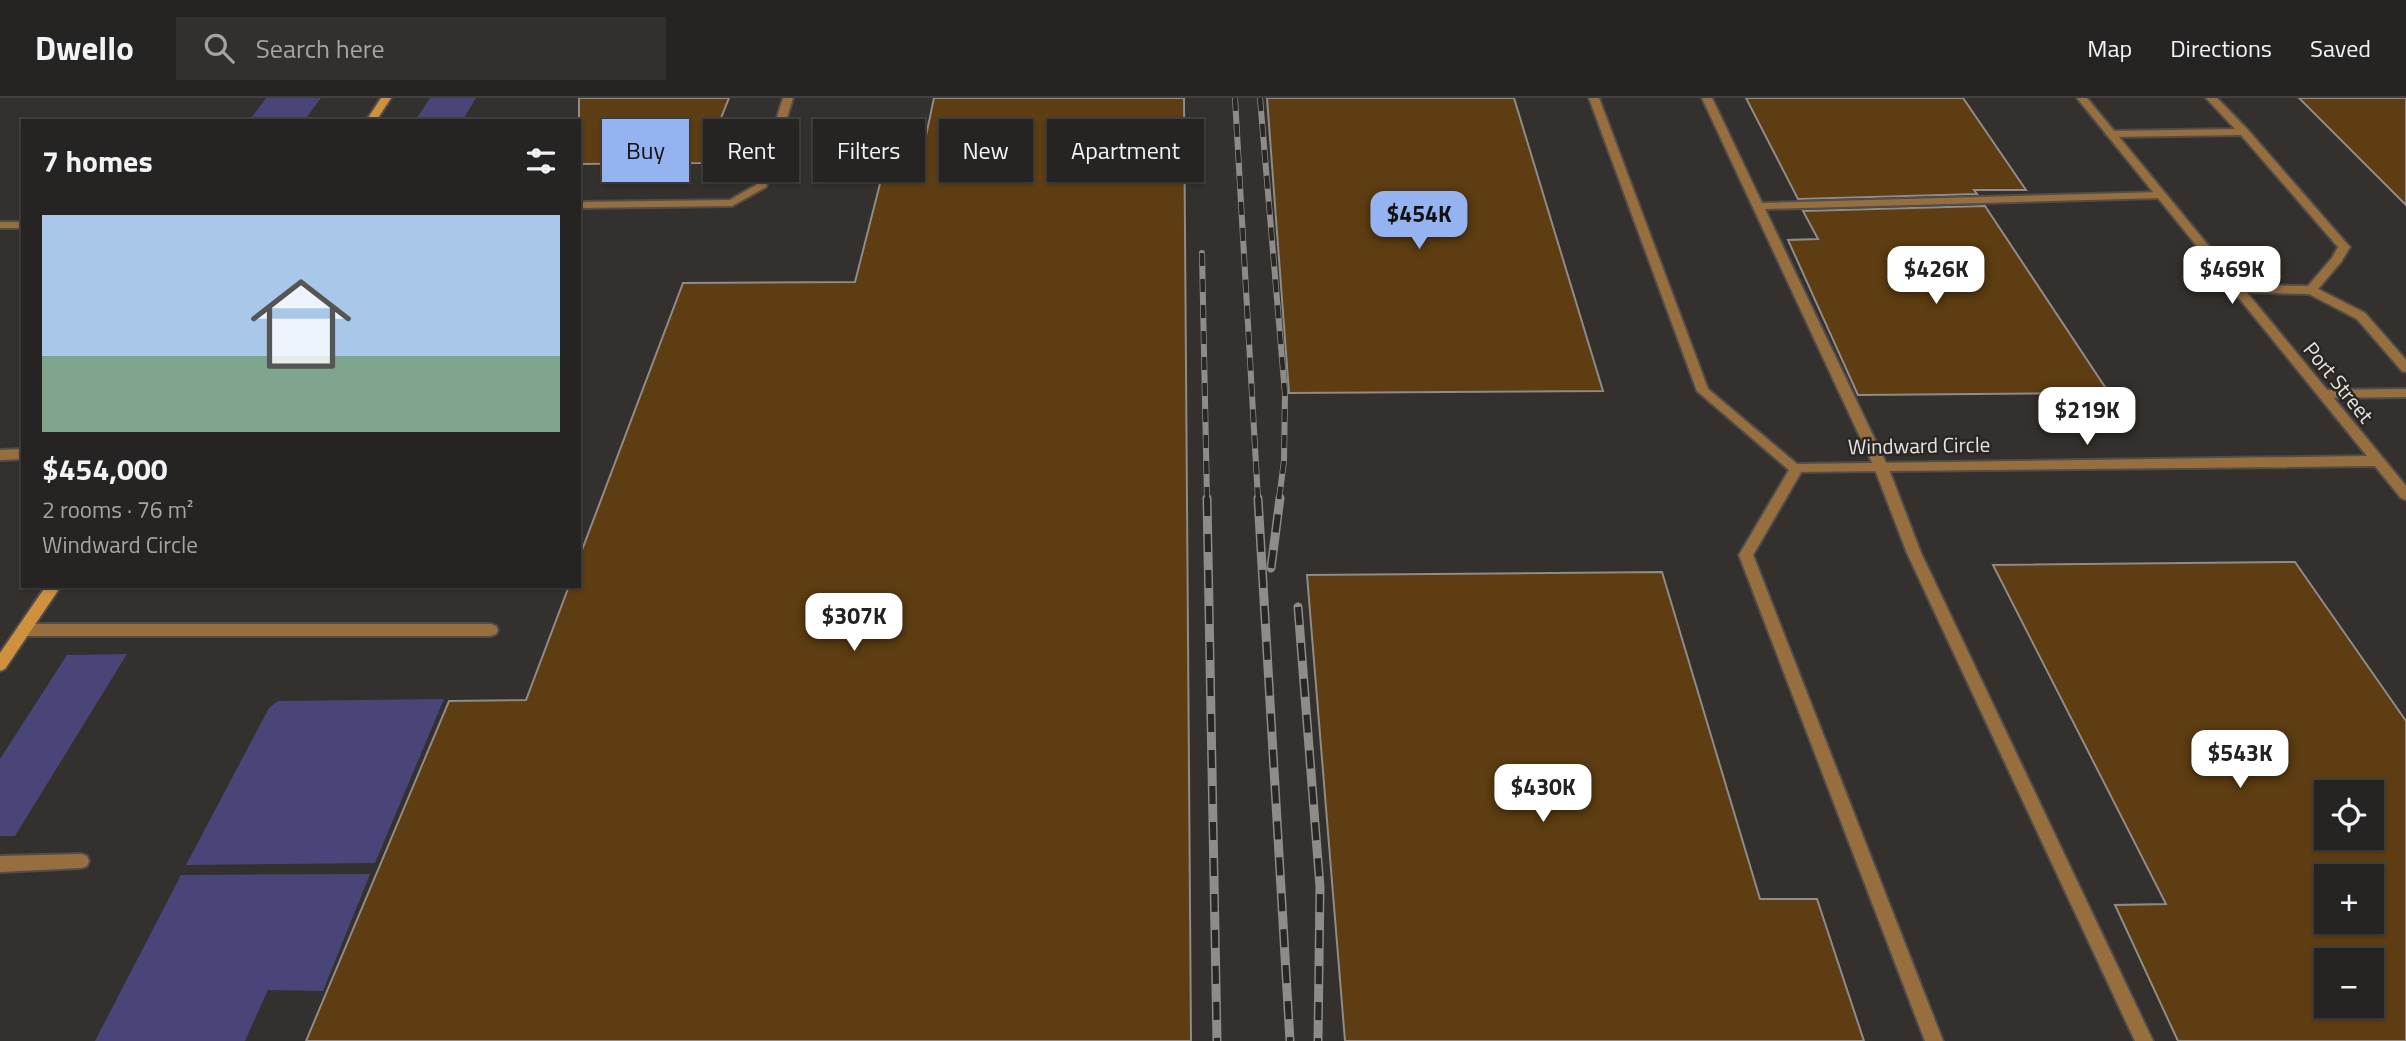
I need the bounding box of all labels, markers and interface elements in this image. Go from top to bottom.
search box [176,17,666,80]
text: Dwello [35,23,134,73]
icon: search [200,29,238,67]
text: Search here [256,29,385,68]
text: Map [2087,30,2132,66]
text: Directions [2170,30,2272,66]
text: Saved [2310,30,2371,66]
chip: Buy [602,119,689,182]
chip: Rent [703,119,799,182]
chip: Filters [813,119,925,182]
chip: New [939,119,1033,182]
chip: Apartment [1047,119,1204,182]
text: 7 homes [42,138,153,184]
icon: filters [522,142,560,180]
pin: $454K [1370,192,1468,251]
text: $454K [1386,196,1452,231]
pin: $426K [1887,246,1985,306]
pin: $469K [2183,246,2281,306]
text: $426K [1903,251,1969,286]
text: $469K [2199,251,2265,286]
icon: home [238,261,364,387]
street label: Port Street [2296,334,2382,430]
pin: $219K [2038,388,2136,447]
text: $219K [2054,392,2120,427]
street label: Windward Circle [1848,428,1990,462]
text: $454,000 [42,446,168,492]
text: 2 rooms · 76 m² [42,492,193,527]
text: Windward Circle [42,527,198,562]
pin: $307K [805,594,903,653]
text: $307K [821,598,887,633]
pin: $543K [2191,730,2289,790]
text: $543K [2207,735,2273,770]
pin: $430K [1494,764,1592,824]
text: $430K [1510,769,1576,804]
map controls [2314,780,2384,1018]
button: locate [2314,780,2384,850]
button: + [2314,864,2384,934]
button: − [2314,948,2384,1018]

